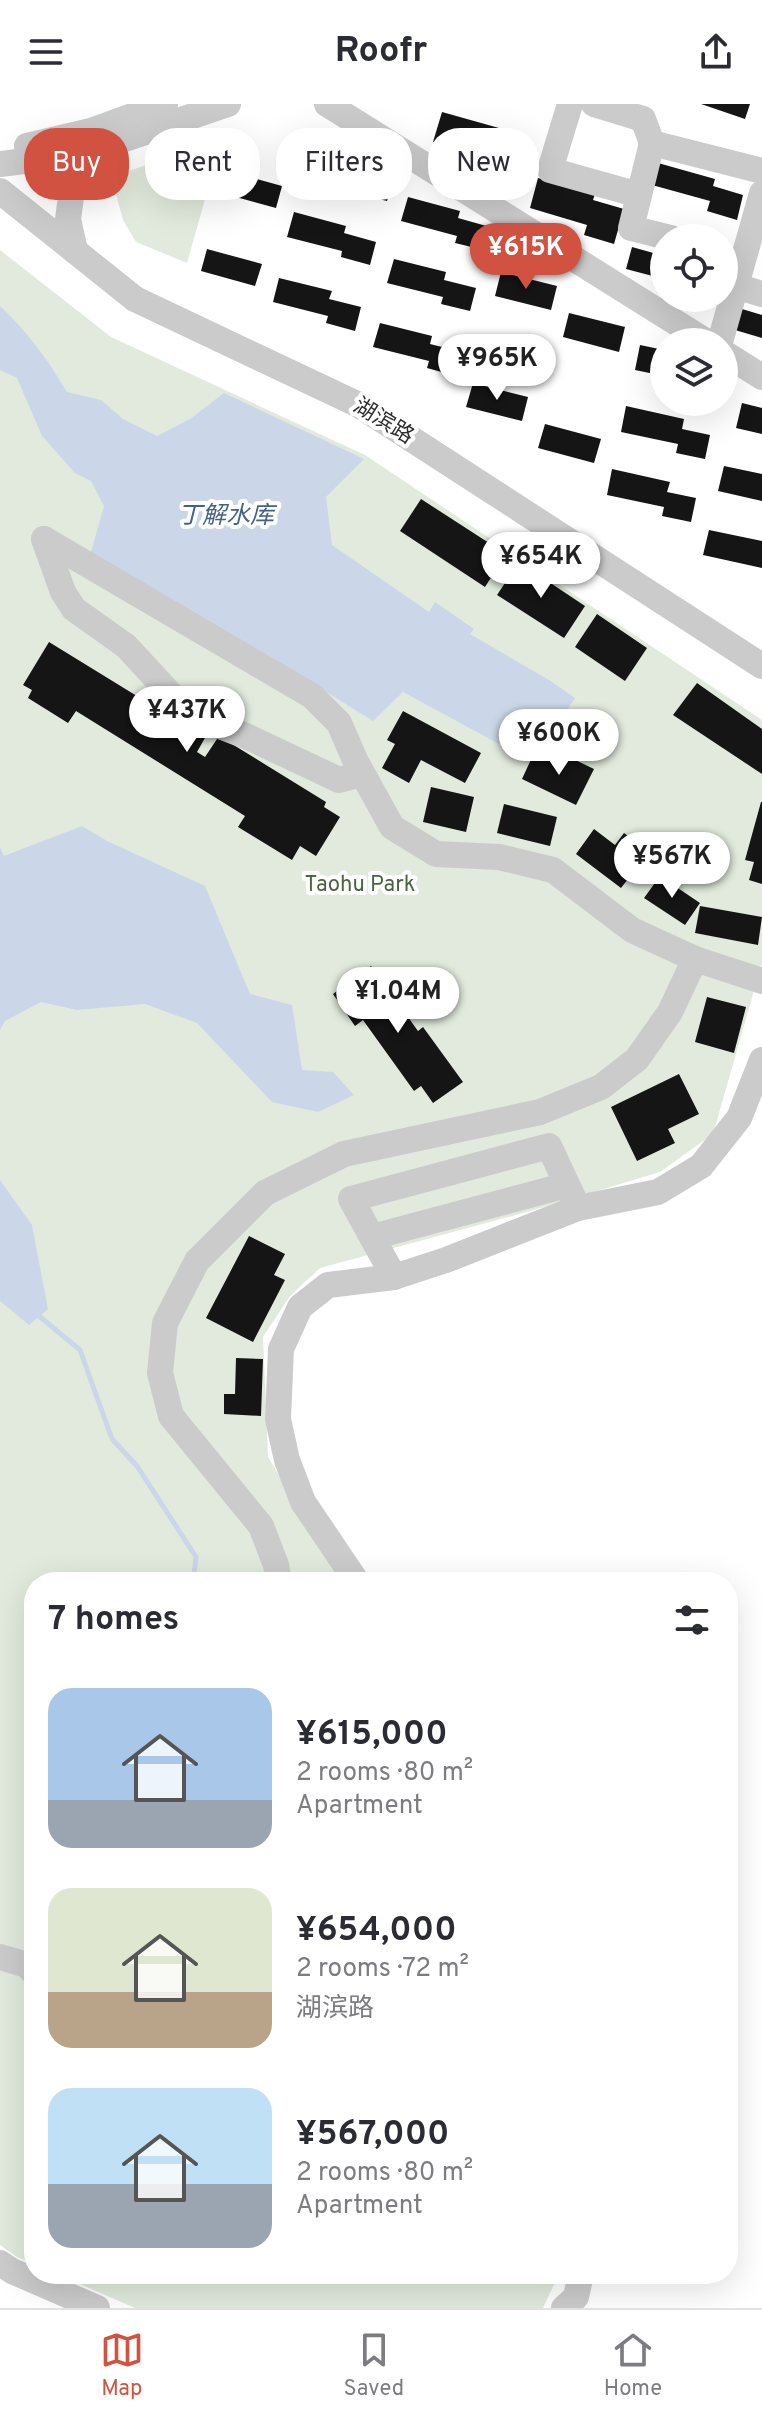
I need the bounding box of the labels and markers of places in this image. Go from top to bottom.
pin: ¥615K [470,223,582,291]
pin: ¥965K [441,334,553,402]
pin: ¥654K [485,532,597,600]
pin: ¥437K [131,686,243,754]
pin: ¥600K [503,709,615,777]
pin: ¥567K [616,832,728,900]
pin: ¥1.04M [333,967,463,1035]

